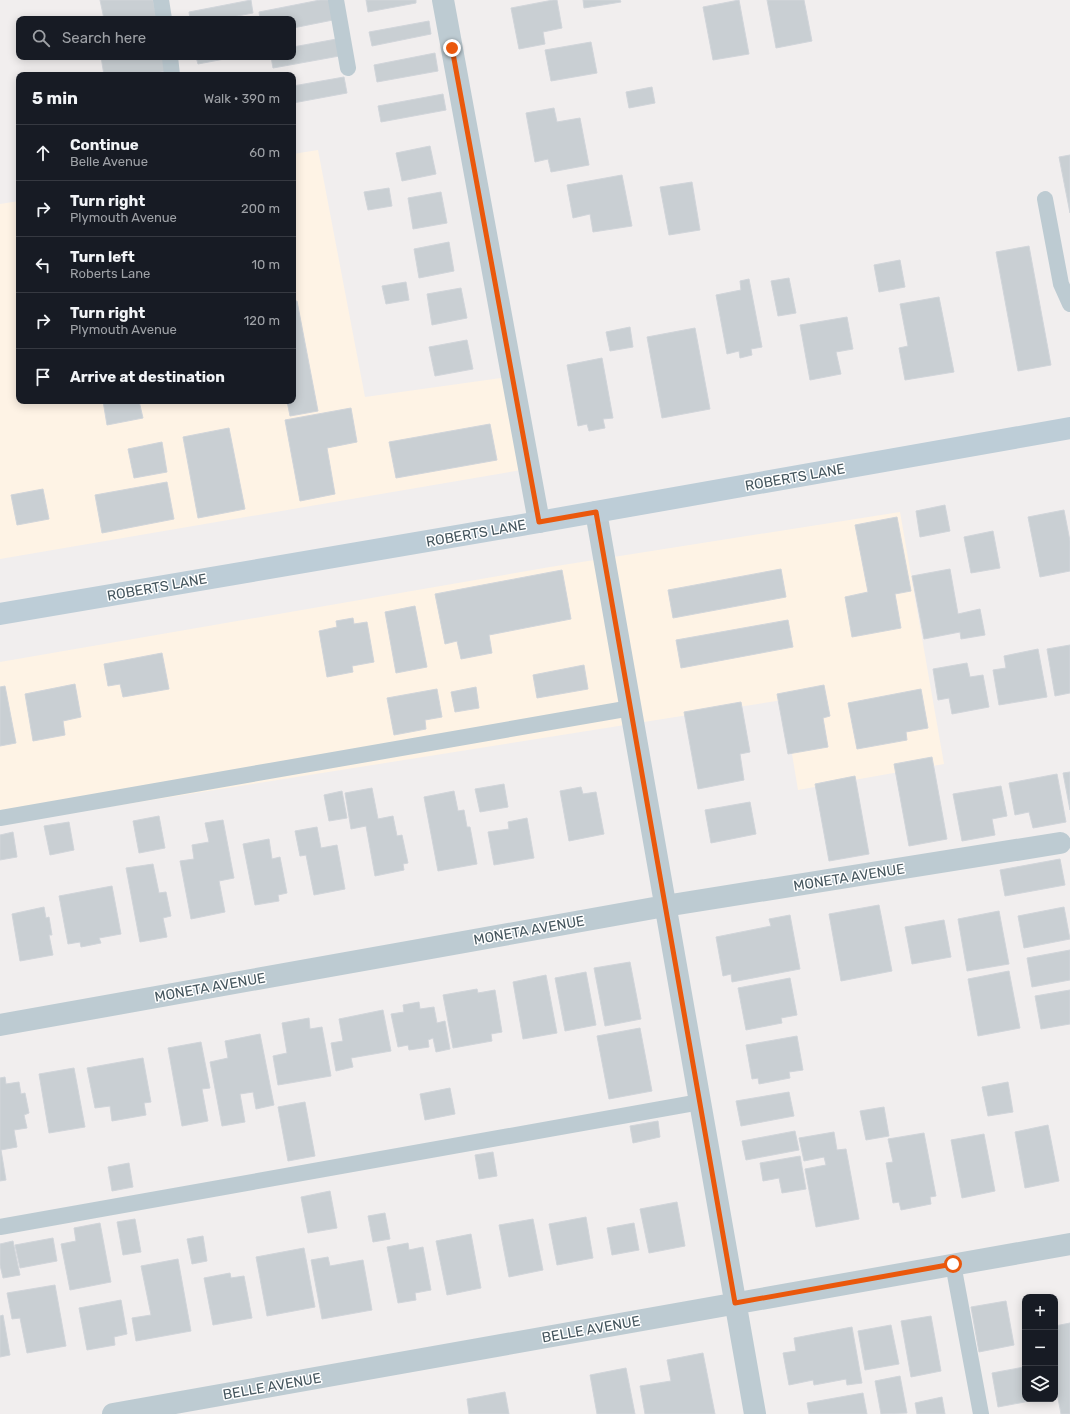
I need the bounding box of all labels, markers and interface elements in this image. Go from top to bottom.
search box [16,16,296,60]
icon: search [30,27,52,49]
text: Search here [62,29,146,47]
route end [443,39,461,57]
text: 5 min [32,88,78,108]
text: Walk · 390 m [204,91,280,106]
text: Continue [70,136,139,154]
icon: ahead [32,142,54,164]
text: 60 m [249,145,280,160]
text: Belle Avenue [70,154,148,169]
text: Turn right [70,192,145,210]
icon: right [32,198,54,220]
text: 200 m [241,201,280,216]
text: Plymouth Avenue [70,210,177,225]
text: Turn left [70,248,135,266]
icon: left [32,254,54,276]
text: 10 m [251,257,280,272]
text: Roberts Lane [70,266,150,281]
text: Turn right [70,304,145,322]
icon: right [32,310,54,332]
text: 120 m [244,313,280,328]
text: Plymouth Avenue [70,322,177,337]
icon: arrive [32,366,54,388]
text: Arrive at destination [70,368,225,386]
street label: ROBERTS LANE [744,460,846,495]
street label: ROBERTS LANE [425,516,527,551]
street label: ROBERTS LANE [106,570,208,605]
street label: MONETA AVENUE [792,860,906,895]
street label: MONETA AVENUE [472,912,586,949]
street label: MONETA AVENUE [153,969,267,1006]
route start [944,1255,962,1273]
map controls [1022,1294,1058,1402]
button: + [1022,1294,1058,1330]
street label: BELLE AVENUE [541,1312,642,1347]
button: − [1022,1330,1058,1366]
button: layers [1022,1366,1058,1402]
street label: BELLE AVENUE [222,1369,323,1404]

